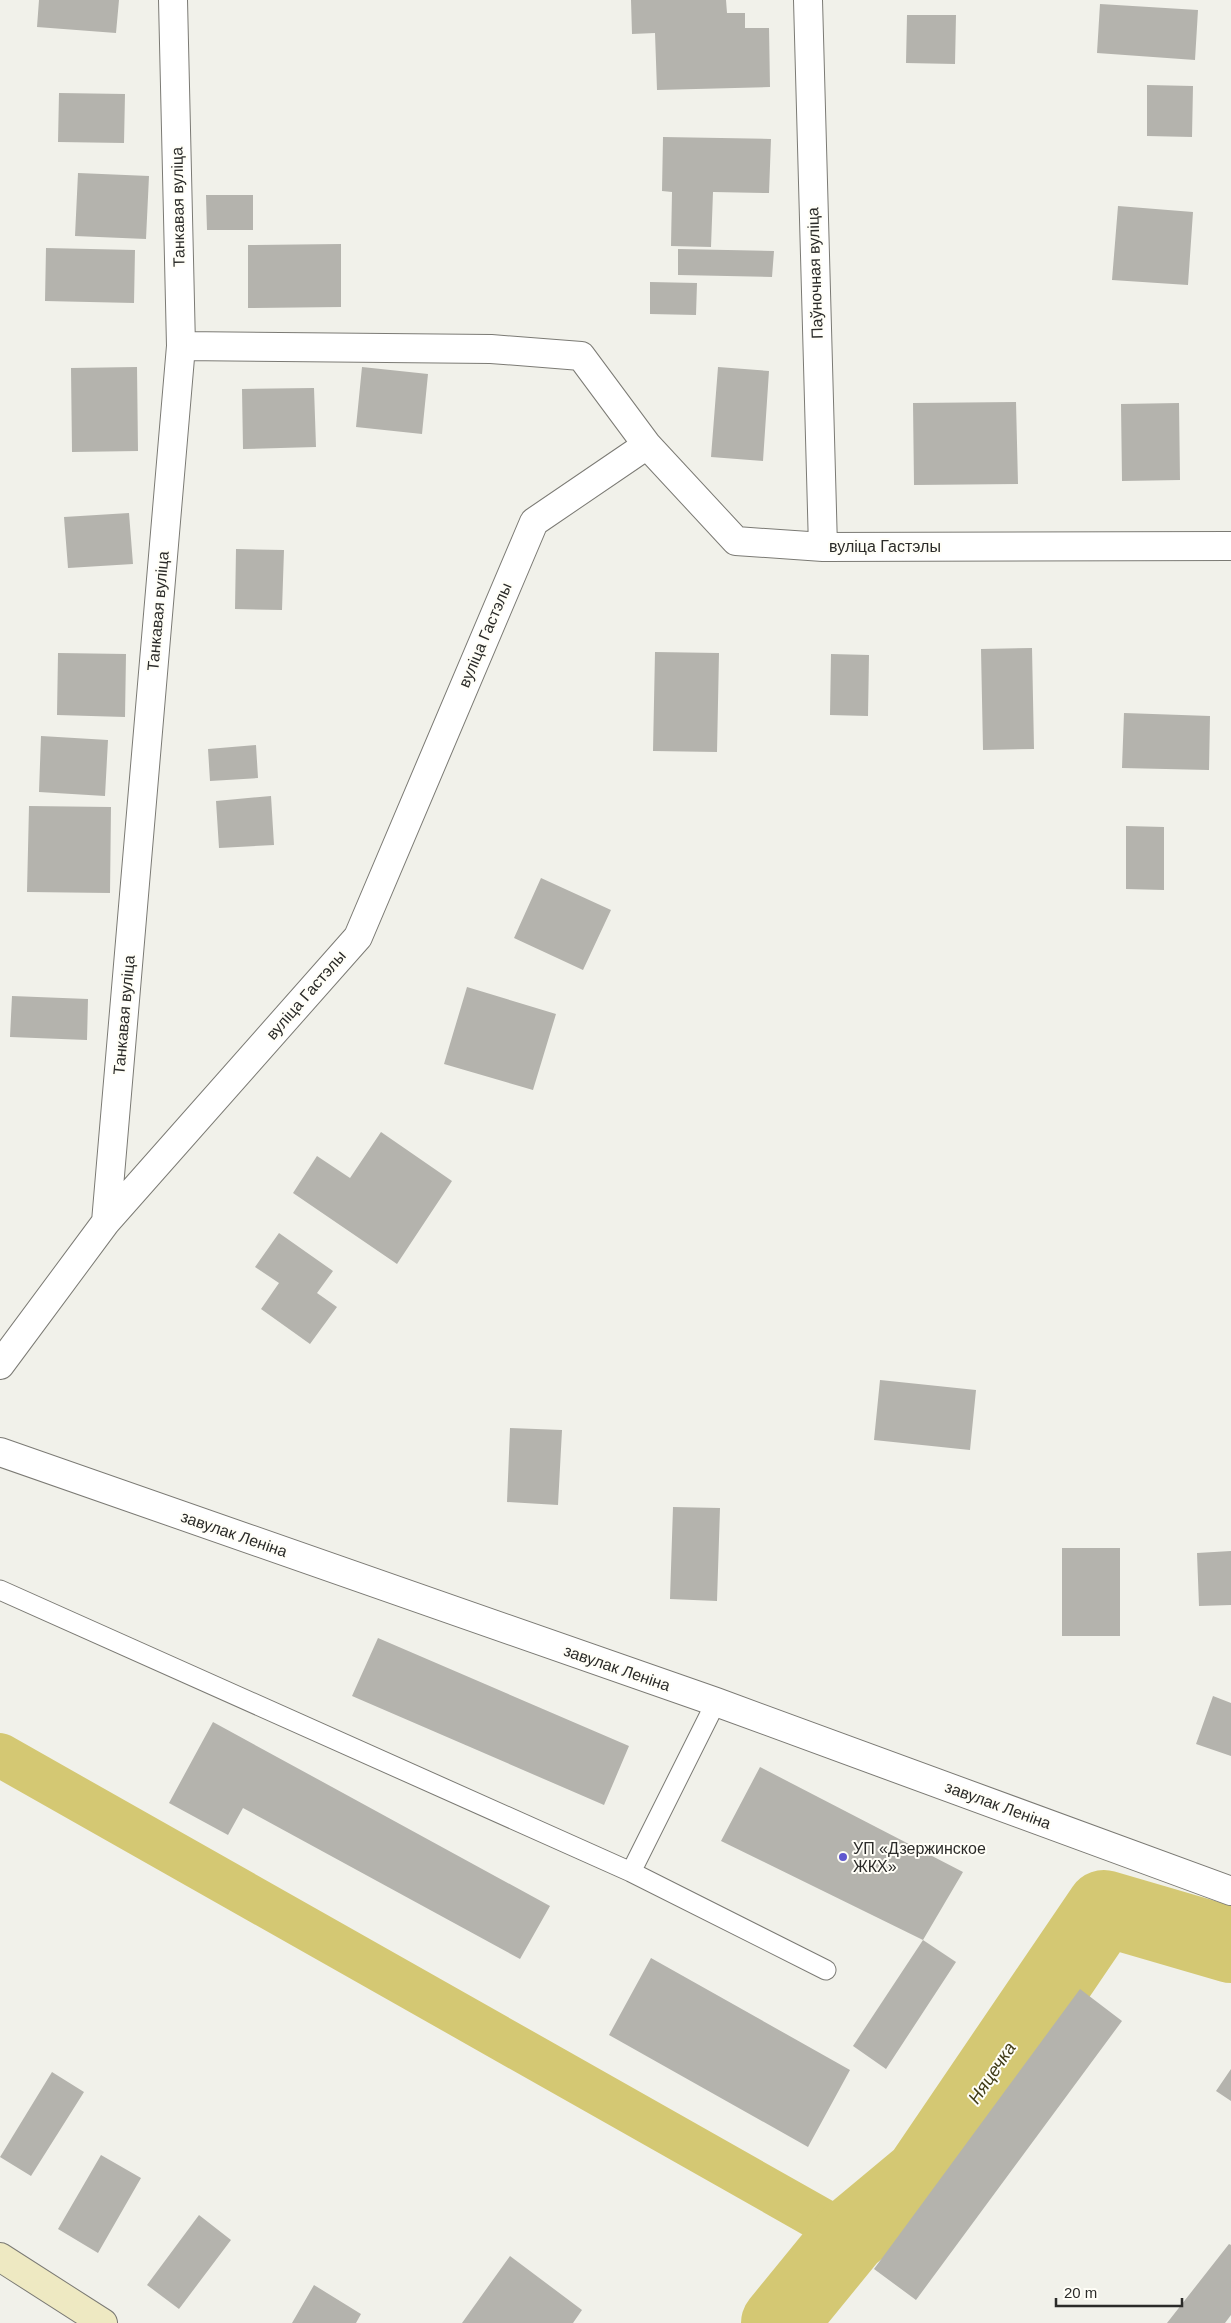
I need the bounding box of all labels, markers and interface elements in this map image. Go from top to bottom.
street label: Танкавая вуліца [168,147,188,267]
street label: Паўночная вуліца [804,207,826,339]
street label: вуліца Гастэлы [829,538,941,555]
street label: Танкавая вуліца [144,550,172,672]
street label: вуліца Гастэлы [455,580,515,690]
street label: вуліца Гастэлы [263,947,349,1043]
street label: Танкавая вуліца [110,954,138,1076]
street label: завулак Леніна [179,1508,289,1560]
street label: завулак Леніна [562,1642,672,1694]
street label: завулак Леніна [943,1778,1053,1832]
place label: УП «Дзержинское ЖКХ» [853,1840,986,1875]
marker: УП «Дзержинское ЖКХ» [837,1851,849,1863]
water label: Няцечка [964,2039,1020,2107]
scale bar [1056,2276,1182,2308]
text: 20 m [1064,2284,1097,2301]

